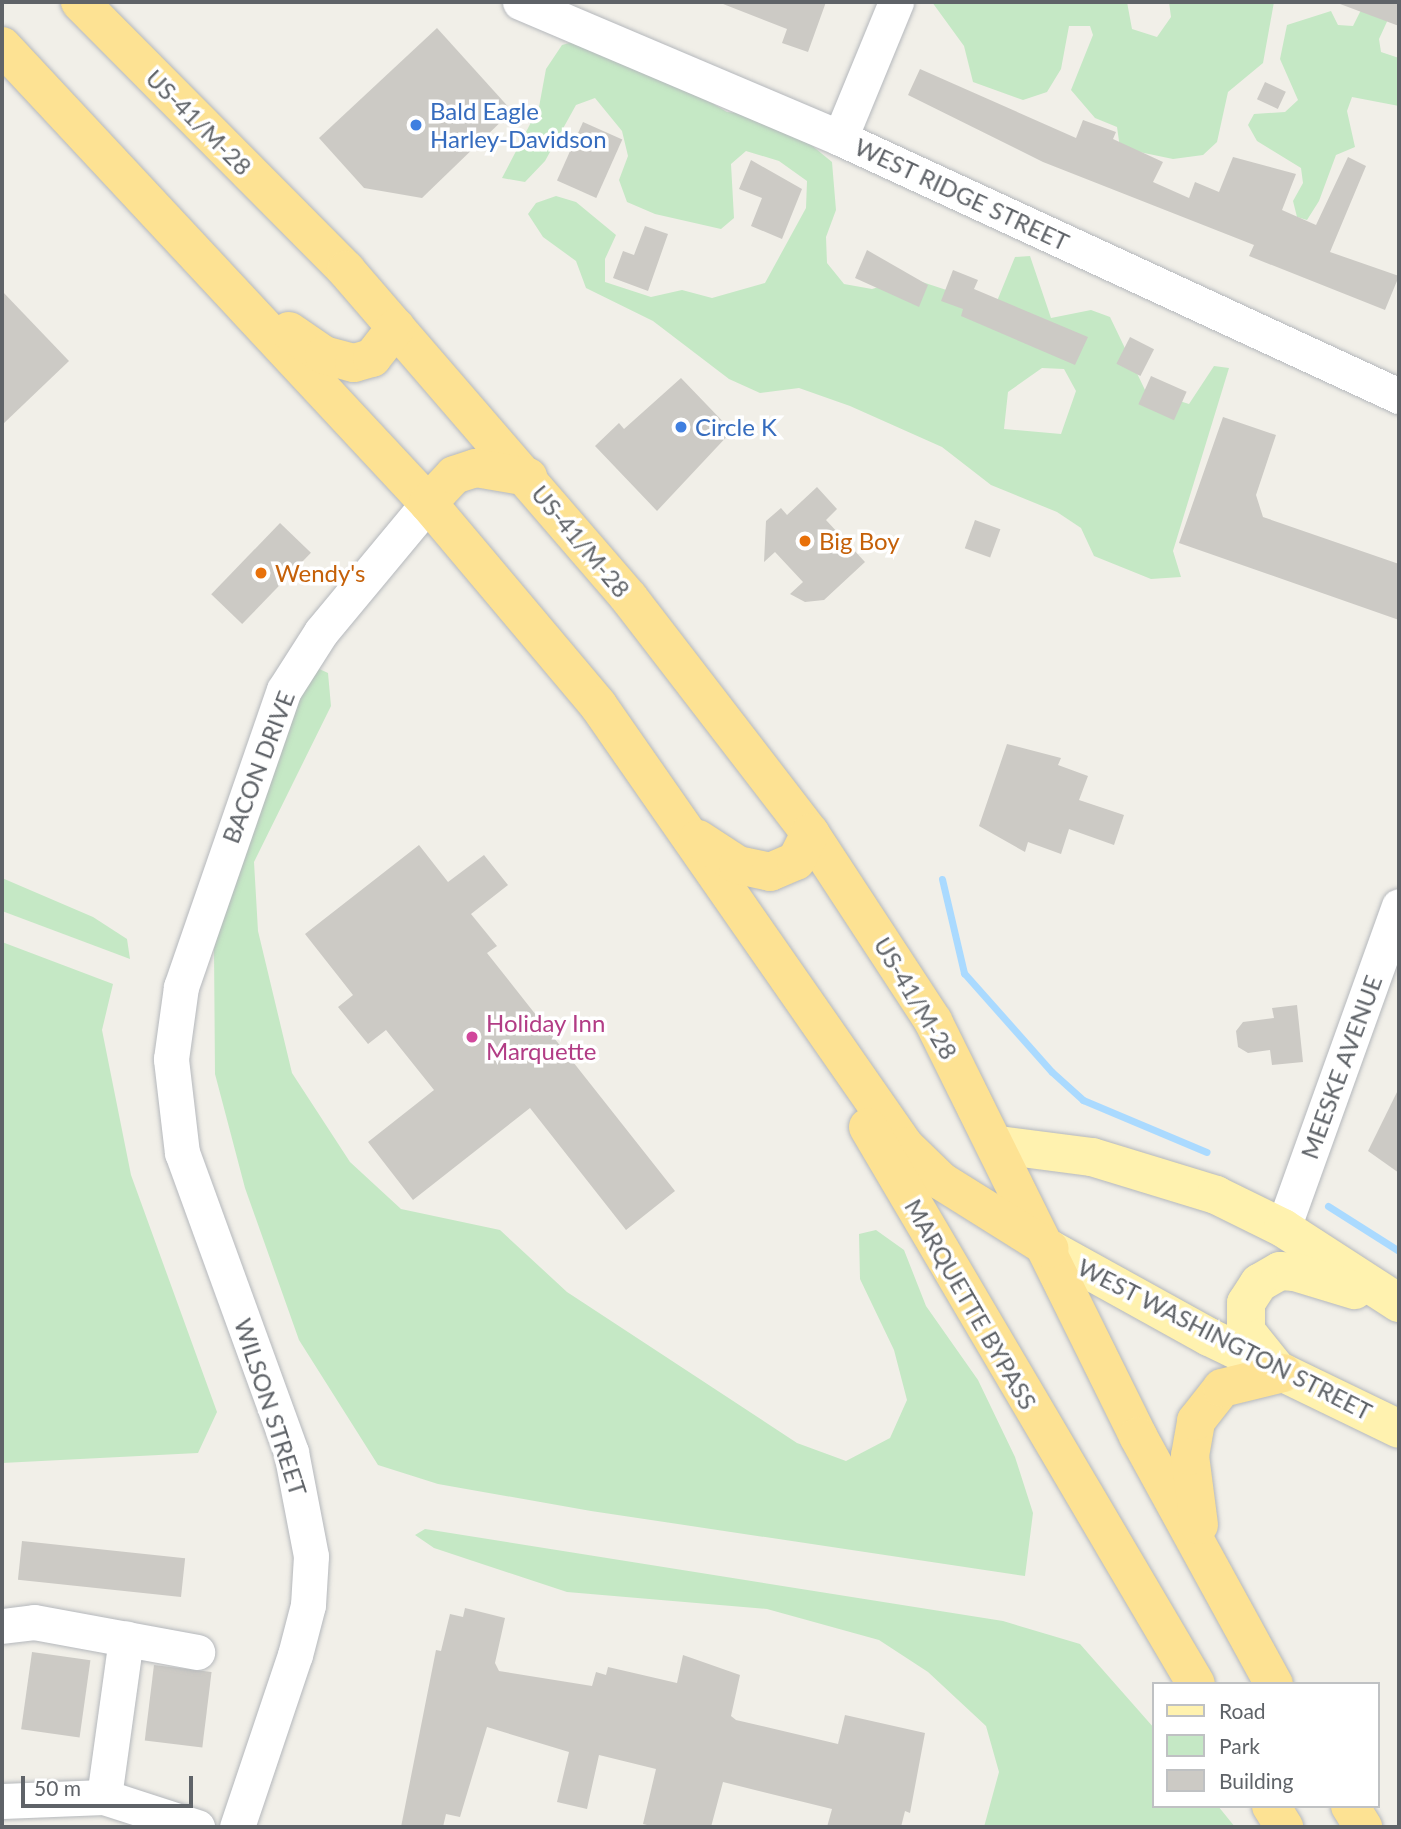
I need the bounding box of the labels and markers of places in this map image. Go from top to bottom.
place label: Bald Eagle Harley-Davidson [430,97,607,153]
marker: Bald Eagle Harley-Davidson [408,117,424,133]
place label: Circle K [695,413,777,441]
marker: Circle K [673,419,689,435]
place label: Big Boy [819,527,900,555]
marker: Big Boy [797,533,813,549]
place label: Wendy's [275,559,365,587]
marker: Wendy's [253,565,269,581]
place label: Holiday Inn Marquette [486,1009,606,1065]
marker: Holiday Inn Marquette [464,1029,480,1045]

